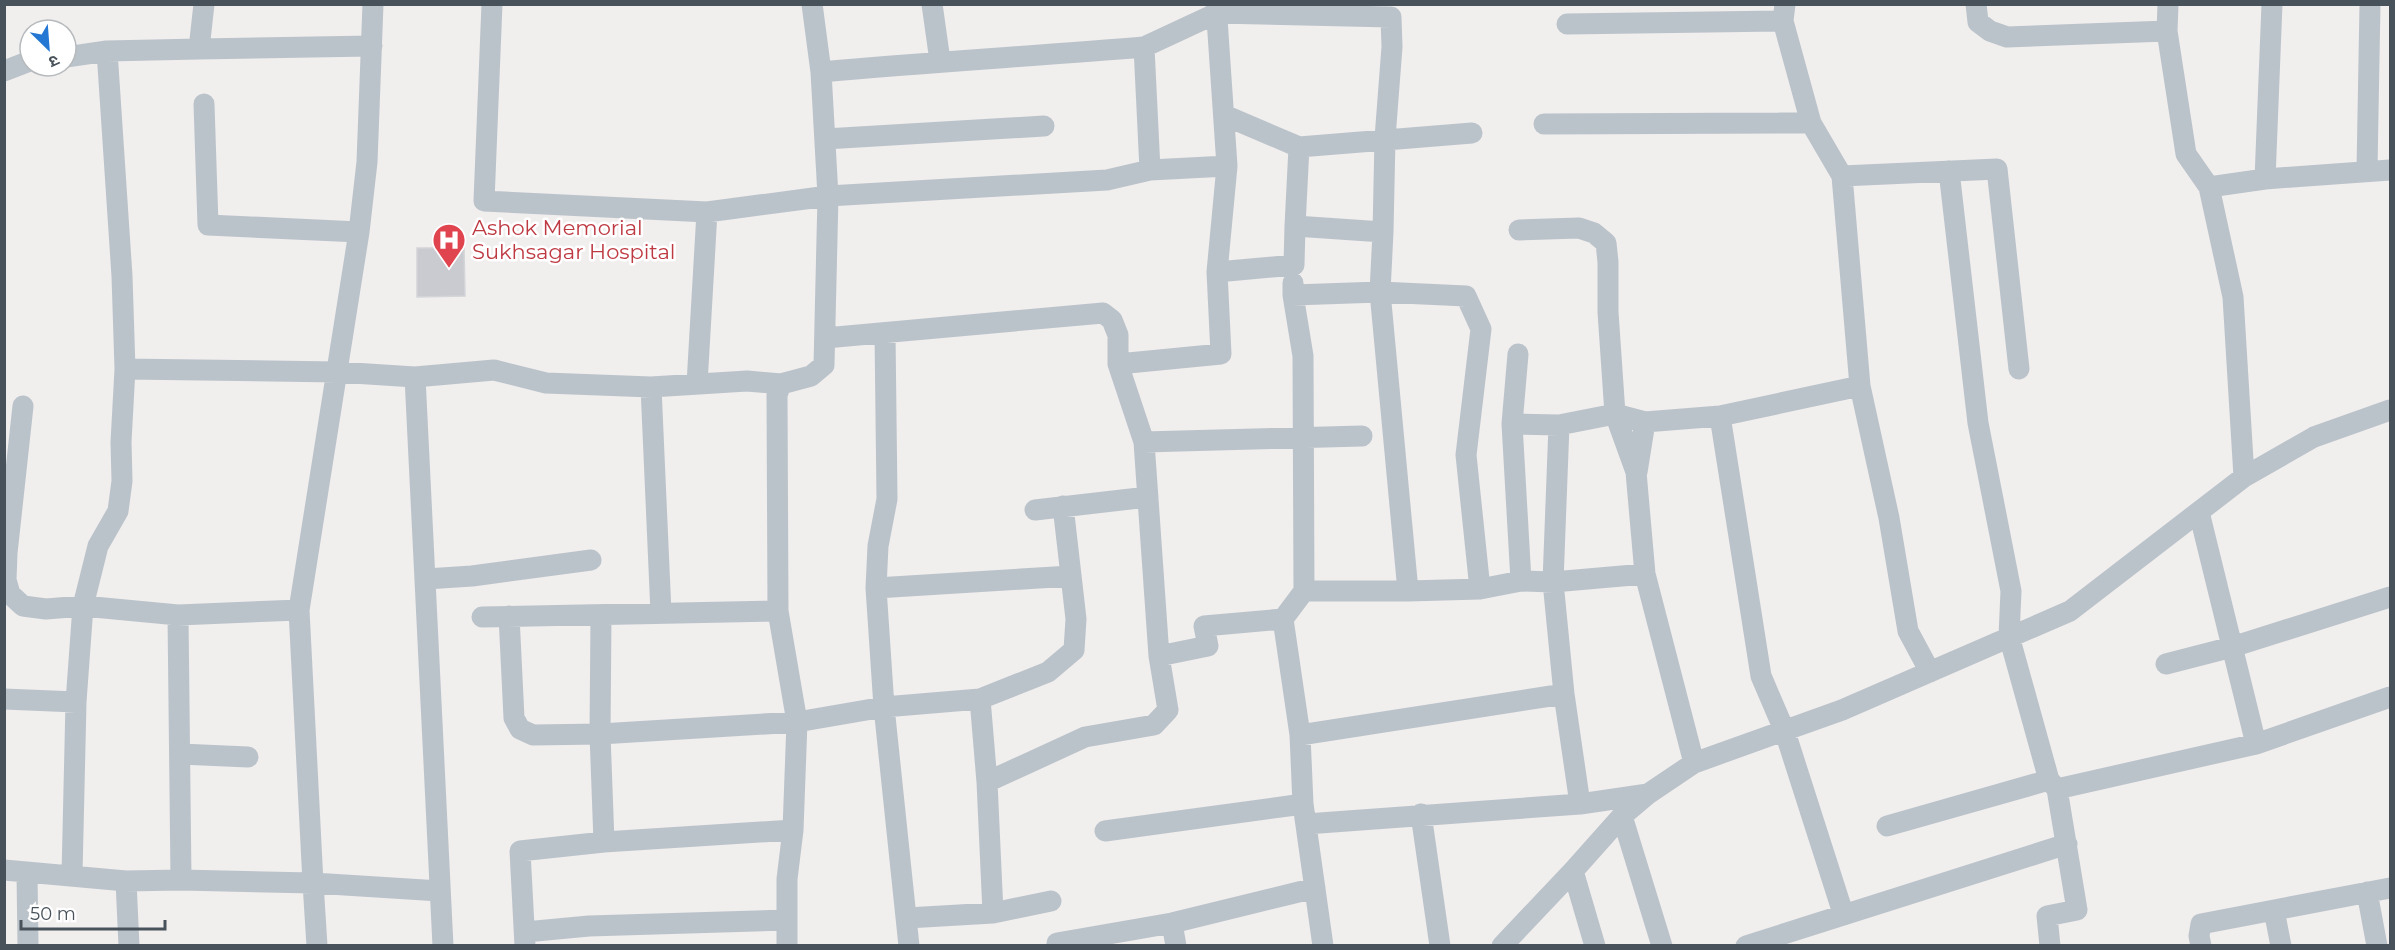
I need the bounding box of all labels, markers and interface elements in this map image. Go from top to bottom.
north arrow [18,18,78,78]
text: उ [45,51,62,72]
place label: Ashok Memorial Sukhsagar Hospital [472,215,675,264]
hospital icon: Ashok Memorial Sukhsagar Hospital [431,222,467,269]
scale bar [21,893,165,931]
text: 50 m [30,903,76,925]

